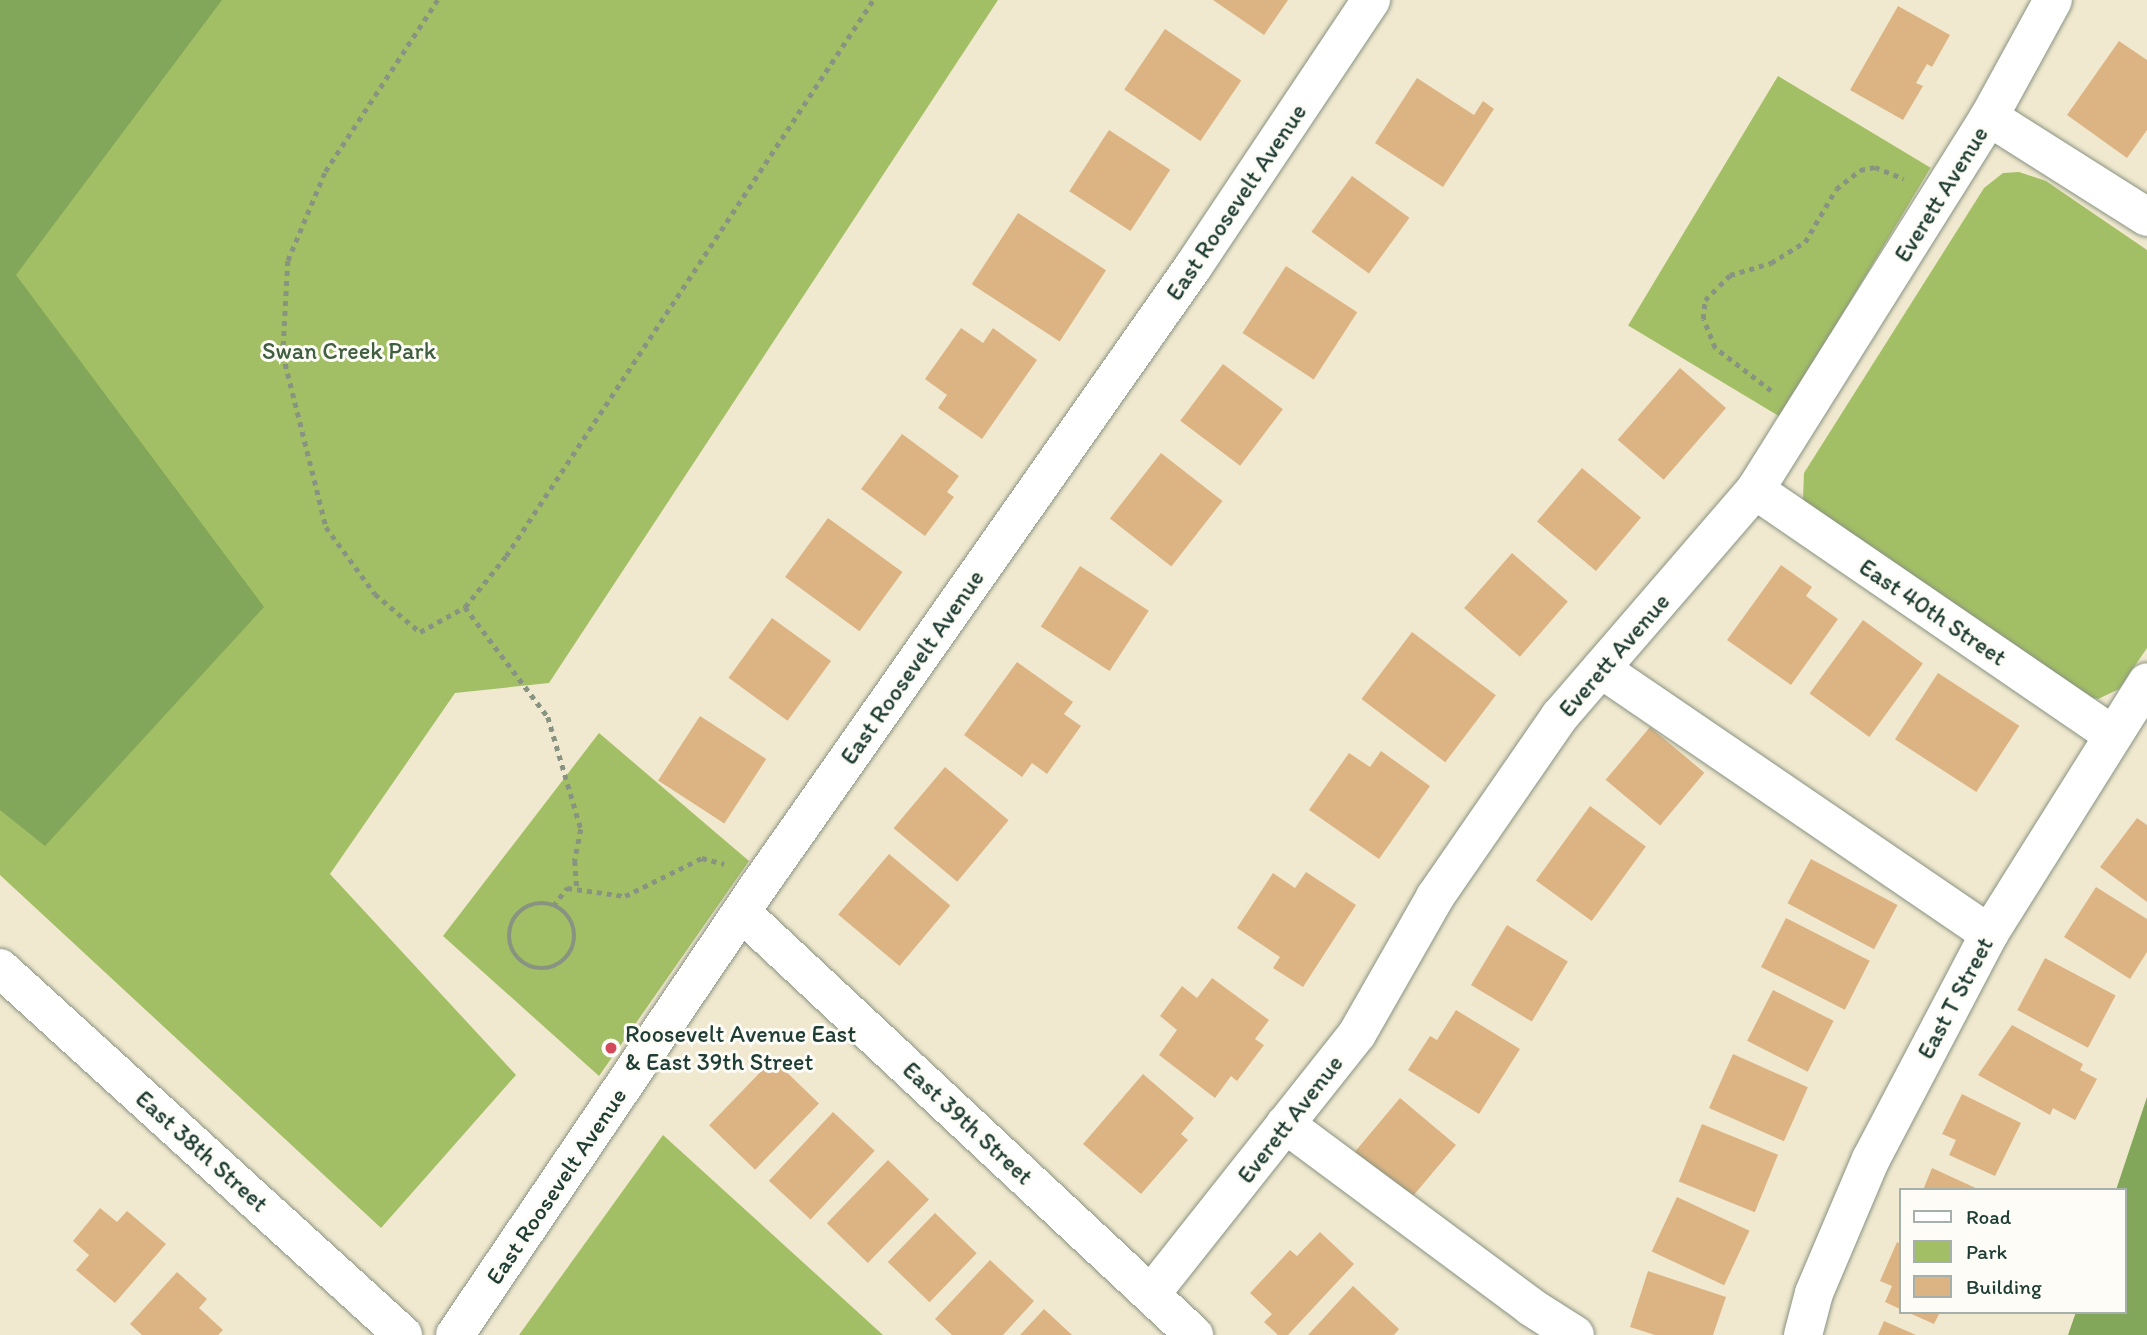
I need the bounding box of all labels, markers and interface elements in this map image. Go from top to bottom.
street label: East Roosevelt Avenue [1160,98,1312,306]
street label: Everett Avenue [1888,121,1994,267]
park label: Swan Creek Park [263,337,435,365]
street label: East 40th Street [1854,552,2012,672]
street label: East Roosevelt Avenue [834,564,990,770]
street label: Everett Avenue [1553,588,1675,722]
street label: East T Street [1911,932,1999,1064]
place label: Roosevelt Avenue East & East 39th Street [625,1020,856,1076]
marker: Roosevelt Avenue East & East 39th Street [603,1040,619,1056]
street label: Everett Avenue [1231,1050,1349,1188]
street label: East 39th Street [897,1056,1039,1190]
street label: East Roosevelt Avenue [480,1082,632,1290]
street label: East 38th Street [130,1084,274,1218]
legend [1898,1188,2126,1314]
text: Road [1966,1204,2011,1229]
text: Park [1966,1239,2007,1264]
text: Building [1966,1274,2042,1299]

